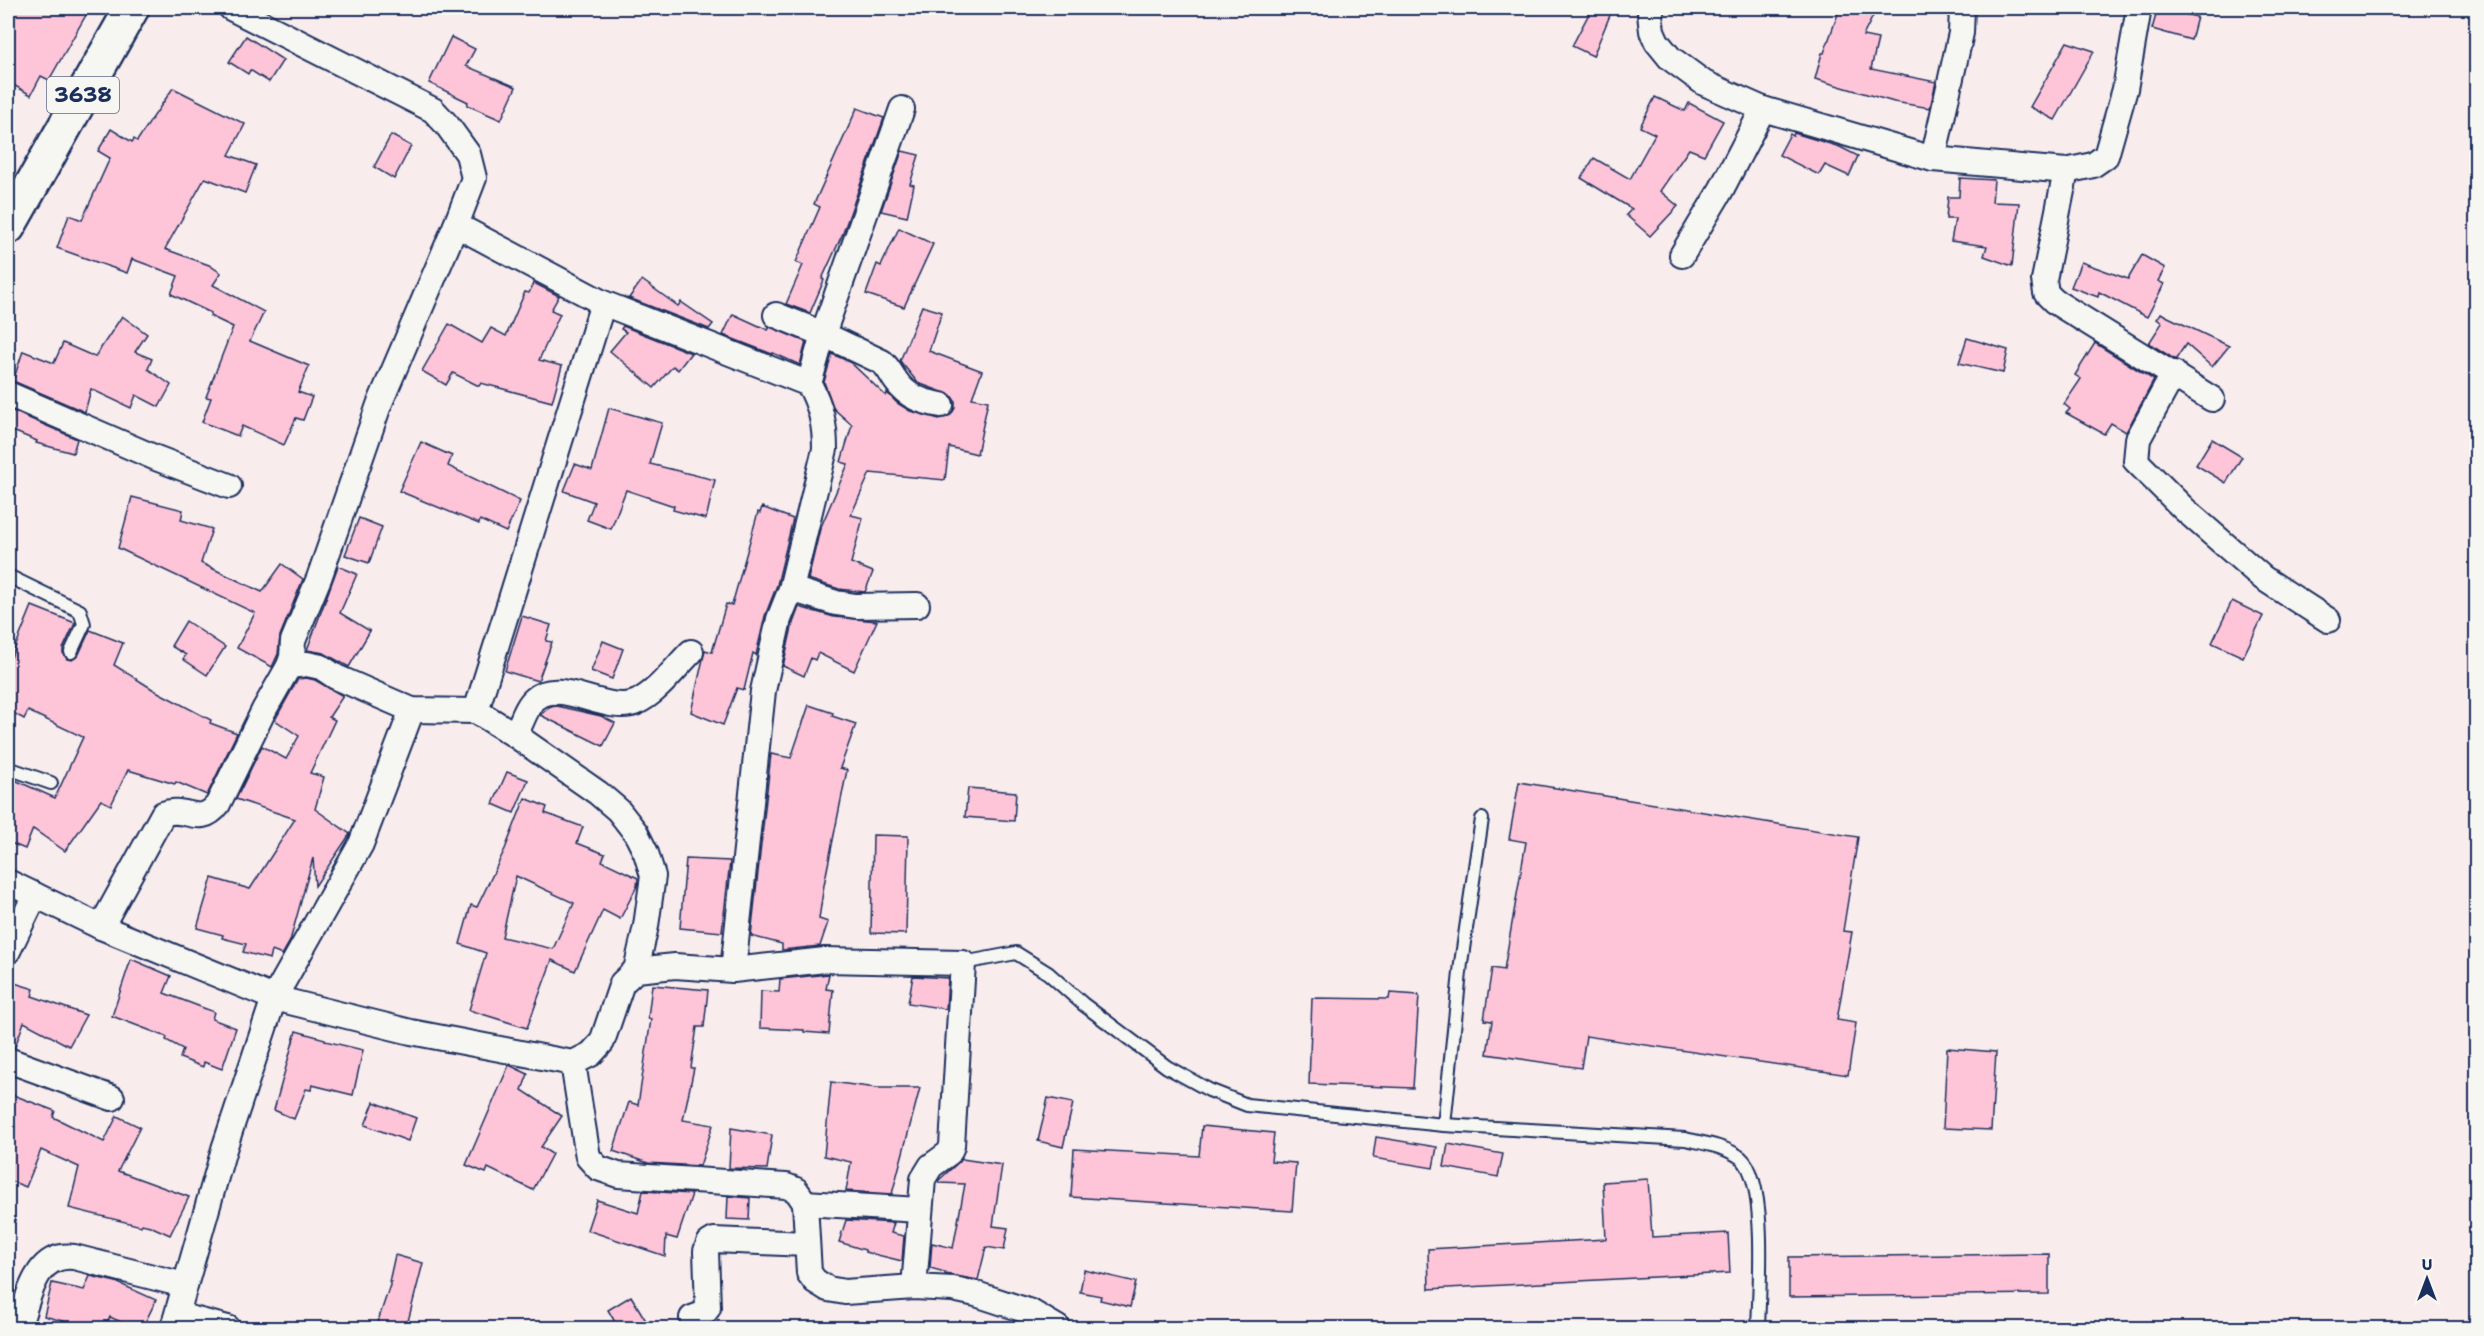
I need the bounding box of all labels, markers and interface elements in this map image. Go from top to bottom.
road number: 3638 [47,77,119,113]
north arrow [2397,1249,2457,1309]
text: U [2422,1254,2433,1275]

